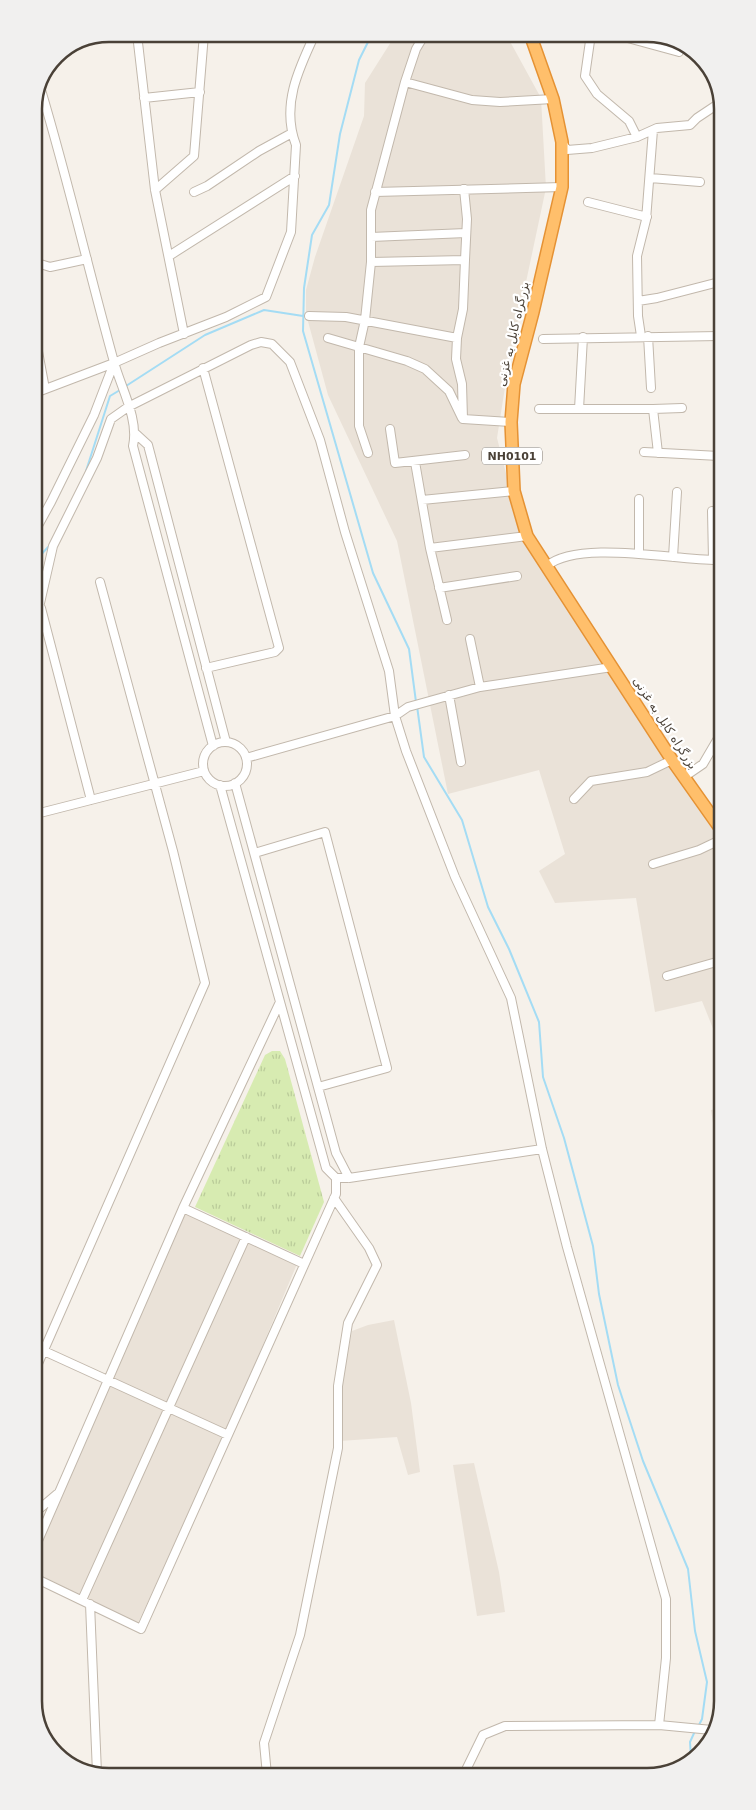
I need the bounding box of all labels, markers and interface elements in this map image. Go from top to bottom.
street label: بزرگراه کابل به غزنی [494,280,533,388]
road number: NH0101 [482,448,542,464]
street label: بزرگراه کابل به غزنی [629,674,700,772]

